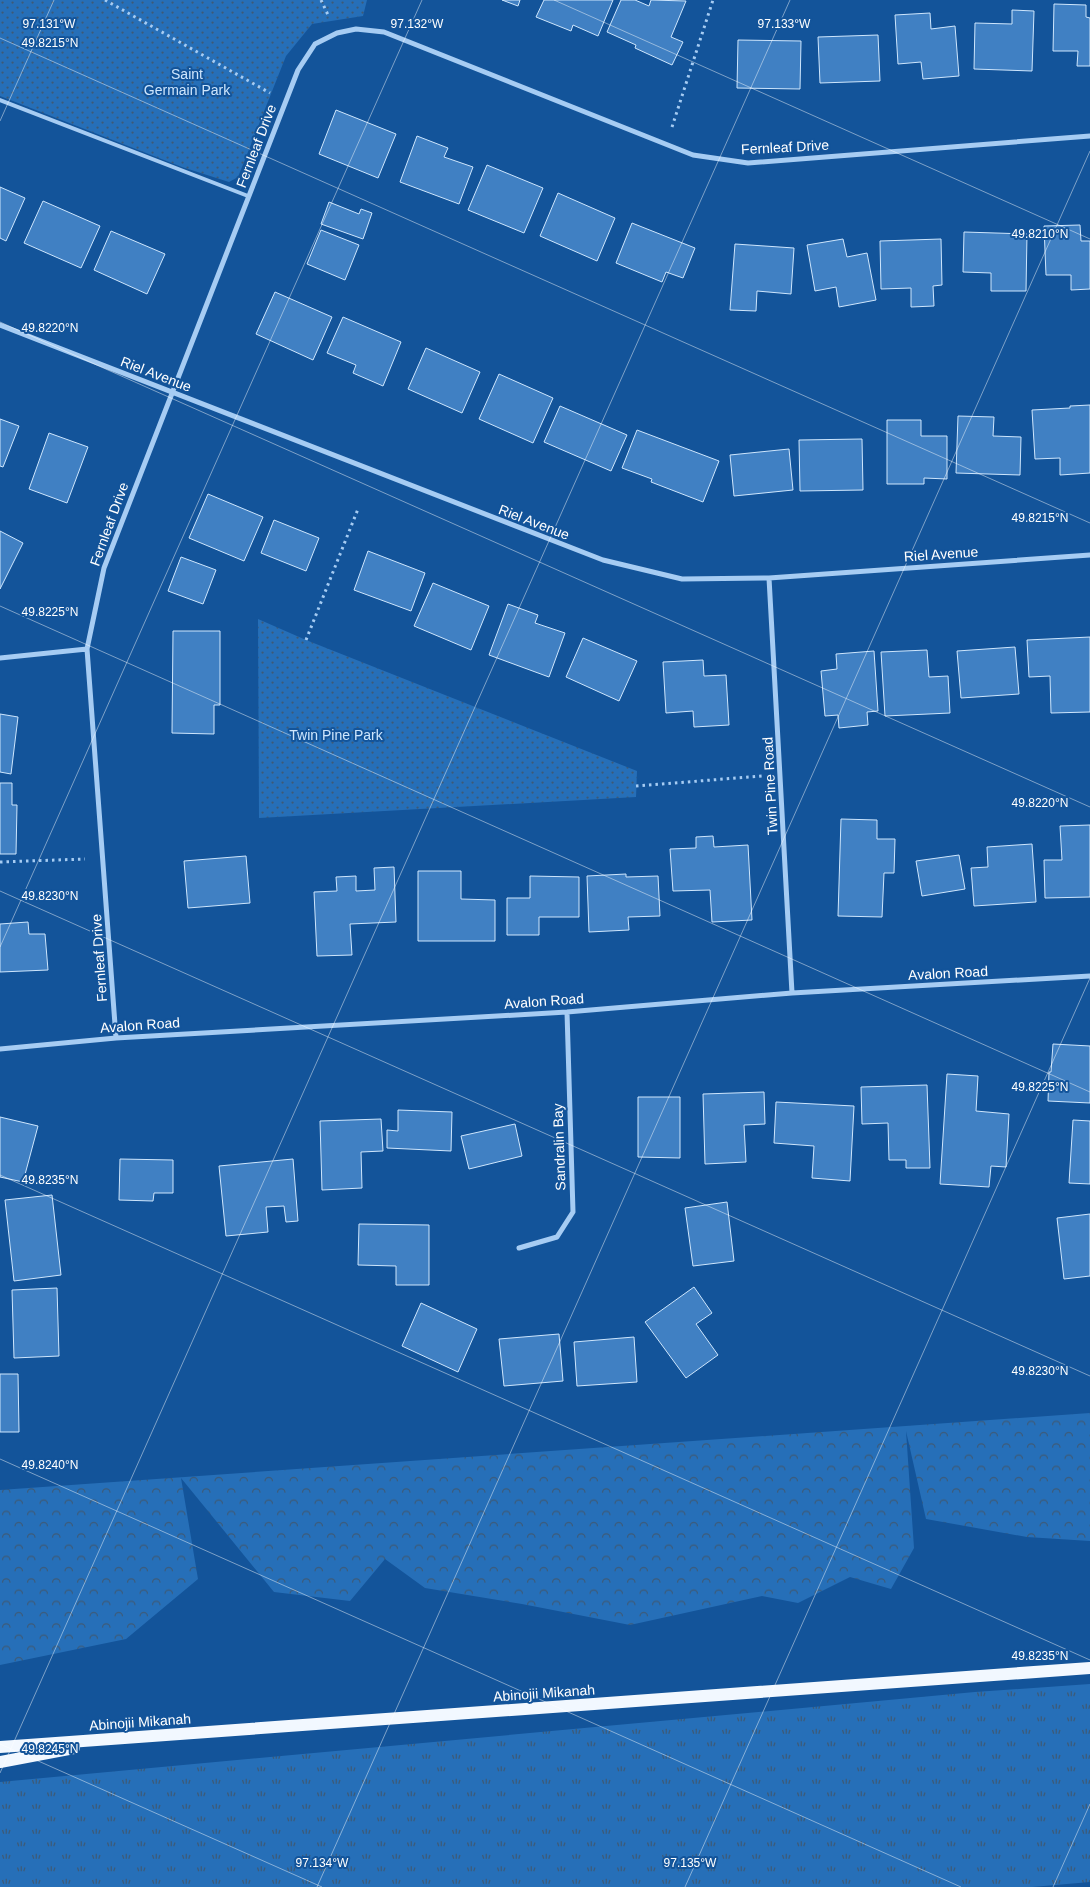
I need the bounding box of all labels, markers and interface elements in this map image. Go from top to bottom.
text: 97.131°W [23,17,76,31]
text: 97.132°W [391,17,444,31]
text: 97.133°W [758,17,811,31]
text: 49.8215°N [22,36,78,50]
park label: Saint Germain Park [144,66,231,98]
street label: Fernleaf Drive [233,102,279,190]
street label: Fernleaf Drive [741,137,830,157]
text: 49.8210°N [1012,227,1068,241]
text: 49.8220°N [22,321,78,335]
street label: Riel Avenue [118,353,194,395]
street label: Fernleaf Drive [86,480,132,568]
street label: Riel Avenue [496,501,572,543]
text: 49.8215°N [1012,511,1068,525]
street label: Riel Avenue [903,543,979,565]
text: 49.8225°N [22,605,78,619]
park label: Twin Pine Park [289,727,384,743]
street label: Twin Pine Road [759,737,781,835]
text: 49.8220°N [1012,796,1068,810]
text: 49.8230°N [22,889,78,903]
street label: Fernleaf Drive [88,913,110,1002]
street label: Avalon Road [908,963,988,983]
street label: Avalon Road [504,990,584,1012]
street label: Avalon Road [100,1014,180,1036]
text: 49.8225°N [1012,1080,1068,1094]
street label: Sandralin Bay [549,1103,569,1191]
text: 49.8235°N [22,1173,78,1187]
text: 49.8230°N [1012,1364,1068,1378]
text: 49.8240°N [22,1458,78,1472]
text: 49.8235°N [1012,1649,1068,1663]
street label: Abinojii Mikanah [493,1681,595,1705]
street label: Abinojii Mikanah [89,1710,191,1734]
text: 49.8245°N [22,1742,78,1756]
text: 97.134°W [296,1856,349,1870]
text: 97.135°W [664,1856,717,1870]

